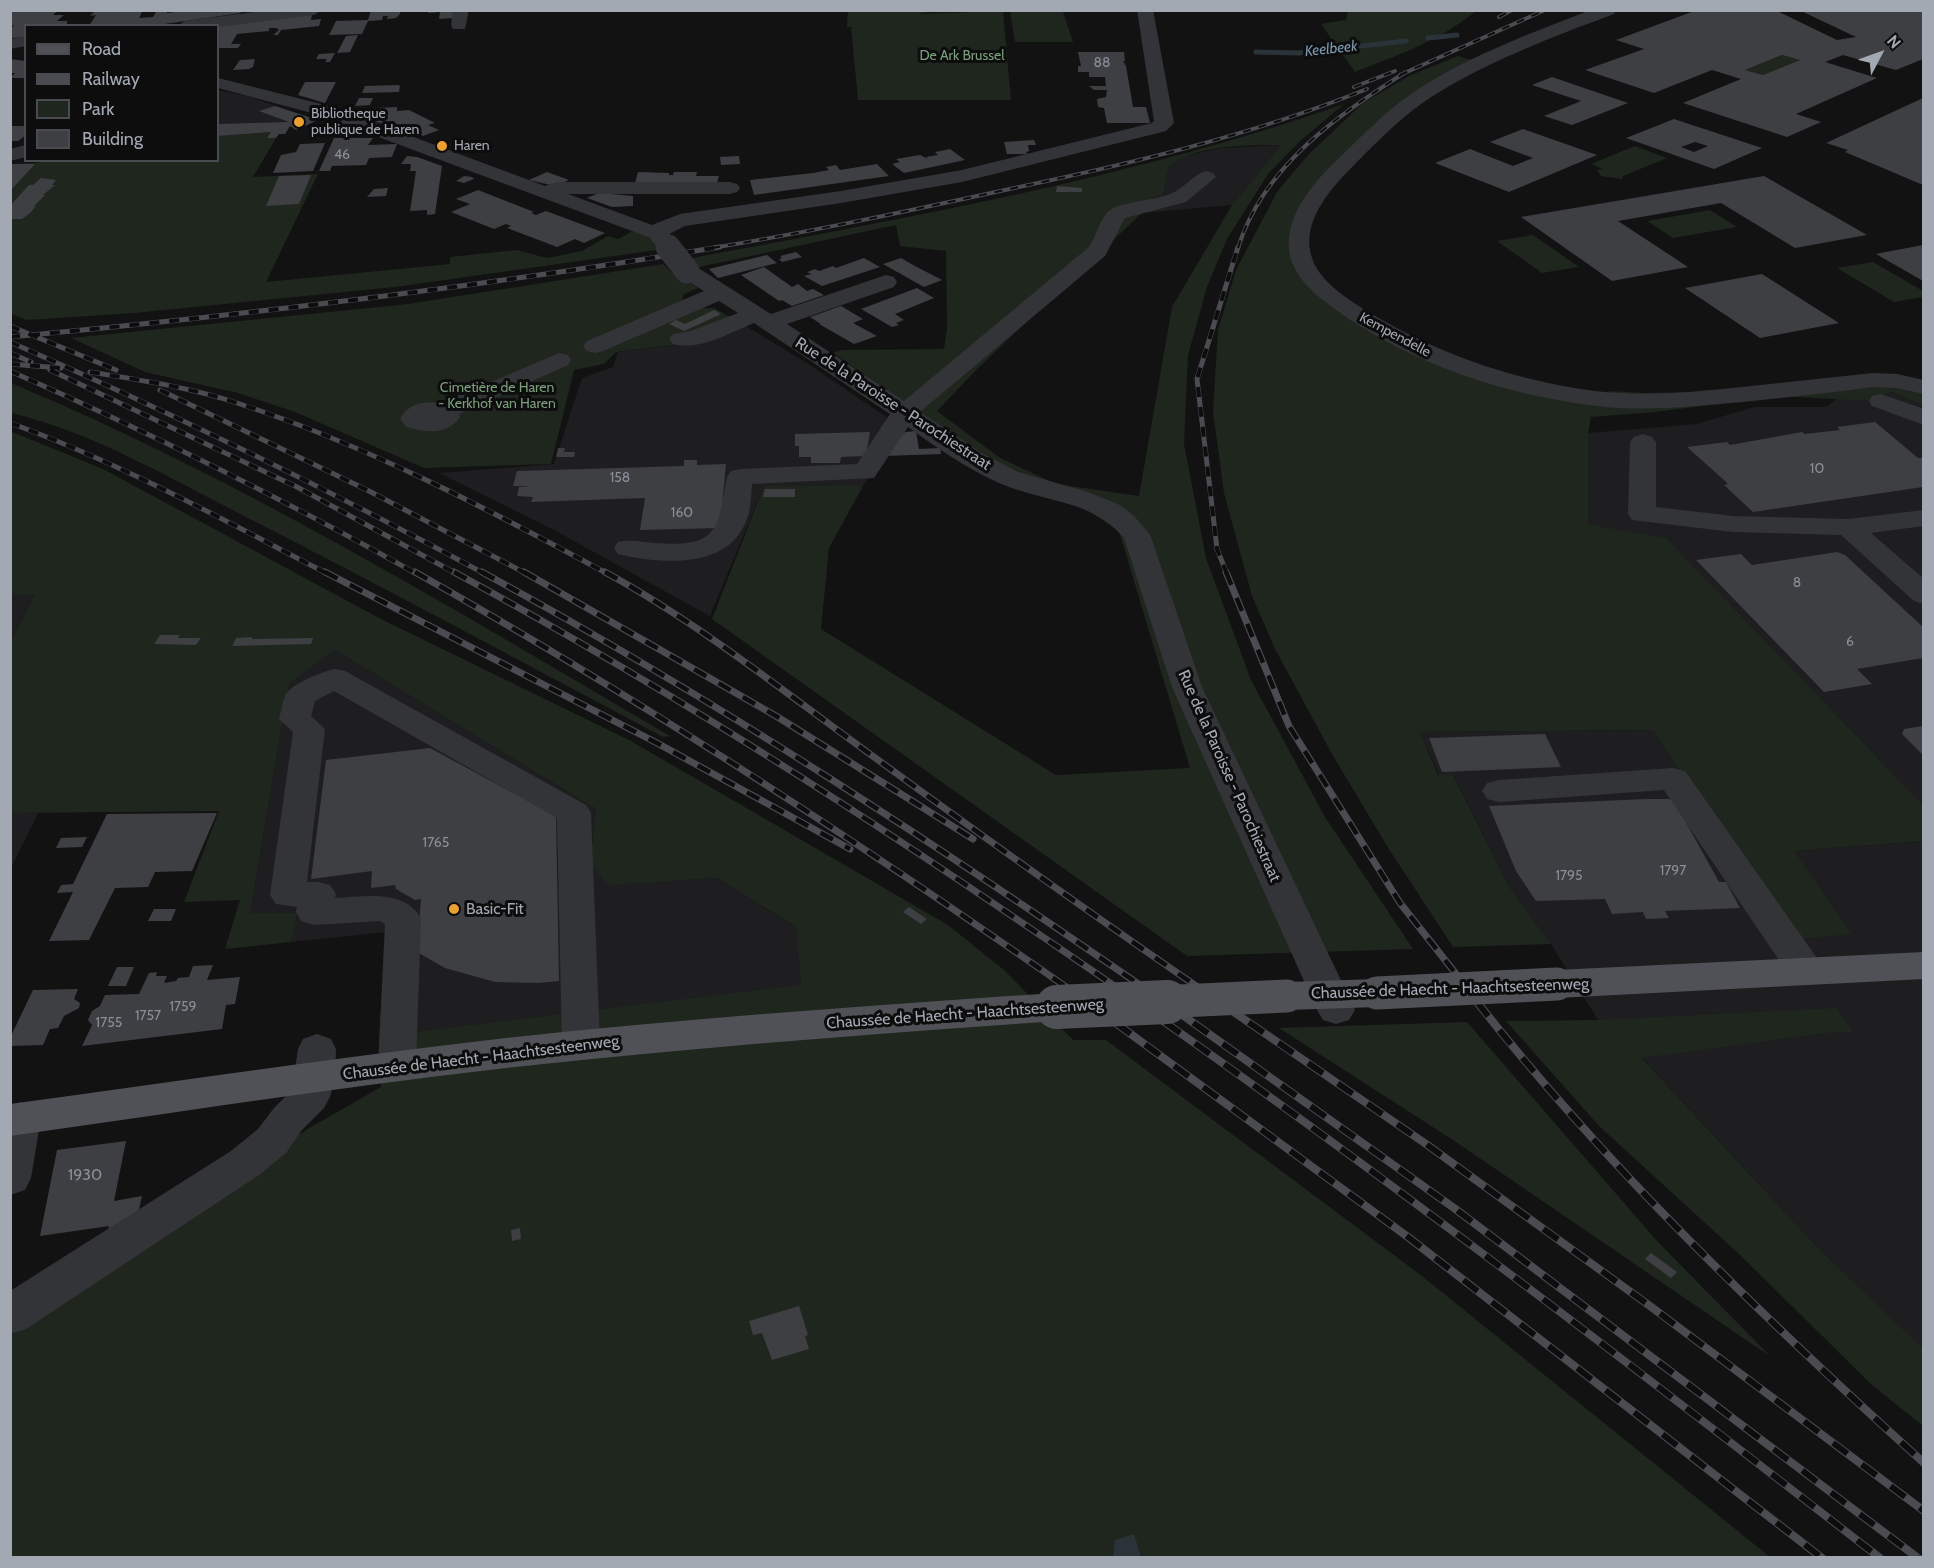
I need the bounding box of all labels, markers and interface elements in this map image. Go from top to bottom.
legend [24,24,219,162]
north arrow [1850,24,1910,84]
text: N [1883,31,1905,52]
water label: Keelbeek [1304,37,1358,61]
text: Road [82,38,121,60]
park label: De Ark Brussel [920,48,1004,64]
house number: 88 [1094,55,1110,71]
text: Railway [82,68,140,90]
text: Park [82,98,114,120]
place label: Bibliotheque publique de Haren [311,106,419,138]
marker: Bibliotheque publique de Haren [292,115,306,129]
text: Building [82,128,143,150]
place label: Haren [454,138,490,154]
marker: Haren [435,139,449,153]
house number: 46 [334,147,350,163]
street label: Kempendelle [1356,309,1434,361]
street label: Rue de la Paroisse - Parochiestraat [791,333,995,475]
park label: Cimetière de Haren - Kerkhof van Haren [438,380,556,412]
house number: 10 [1810,461,1824,477]
house number: 158 [610,470,630,486]
house number: 160 [671,505,693,521]
house number: 8 [1793,575,1801,591]
house number: 6 [1846,634,1854,650]
street label: Rue de la Paroisse - Parochiestraat [1174,667,1284,885]
house number: 1765 [423,835,449,851]
house number: 1797 [1660,863,1686,879]
house number: 1795 [1555,868,1583,884]
place label: Basic-Fit [466,899,524,919]
marker: Basic-Fit [447,902,461,916]
street label: Chaussée de Haecht - Haachtsesteenweg [1311,975,1589,1003]
street label: Chaussée de Haecht - Haachtsesteenweg [826,995,1104,1033]
house number: 1759 [169,999,197,1015]
house number: 1757 [135,1008,161,1024]
house number: 1755 [96,1015,122,1031]
street label: Chaussée de Haecht - Haachtsesteenweg [342,1032,620,1084]
house number: 1930 [68,1165,102,1185]

